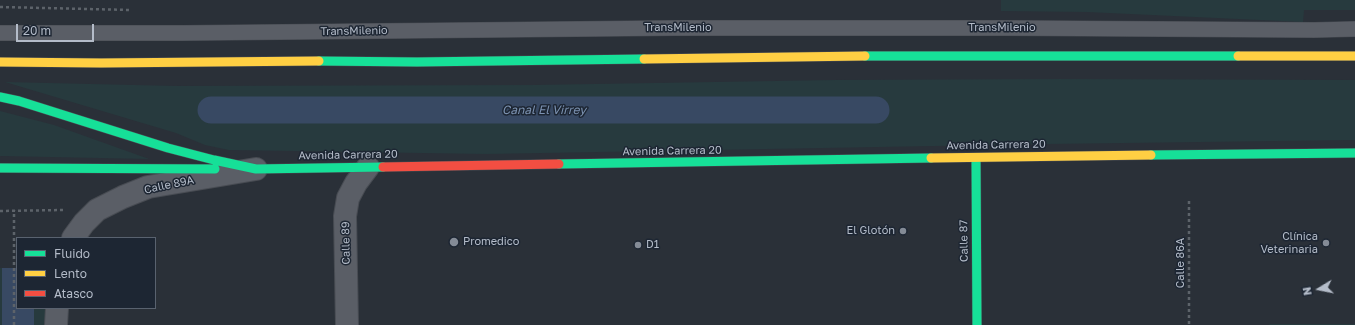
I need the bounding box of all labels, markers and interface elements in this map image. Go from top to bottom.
scale bar [18,16,96,42]
street label: TransMilenio [644,21,712,35]
street label: TransMilenio [968,21,1036,35]
text: 20 m [23,23,51,38]
street label: TransMilenio [320,24,388,38]
water label: Canal El Virrey [502,103,586,117]
street label: Avenida Carrera 20 [946,138,1046,152]
street label: Avenida Carrera 20 [622,144,722,158]
street label: Avenida Carrera 20 [298,148,398,162]
street label: Calle 89A [143,173,195,197]
street label: Calle 87 [957,220,971,262]
street label: Calle 89 [339,221,353,265]
place label: El Glotón [846,224,895,238]
marker: El Glotón [898,226,908,236]
place label: Clínica Veterinaria [1260,230,1318,256]
place label: Promedico [463,235,519,249]
marker: Promedico [448,236,460,248]
legend [16,237,156,309]
place label: D1 [646,238,659,252]
street label: Calle 86A [1174,238,1188,288]
marker: Clínica Veterinaria [1321,238,1331,248]
marker: D1 [633,240,643,250]
text: Fluido [54,246,90,261]
text: Lento [54,266,87,281]
north arrow [1299,269,1339,309]
text: Atasco [54,286,93,301]
text: N [1300,286,1314,296]

